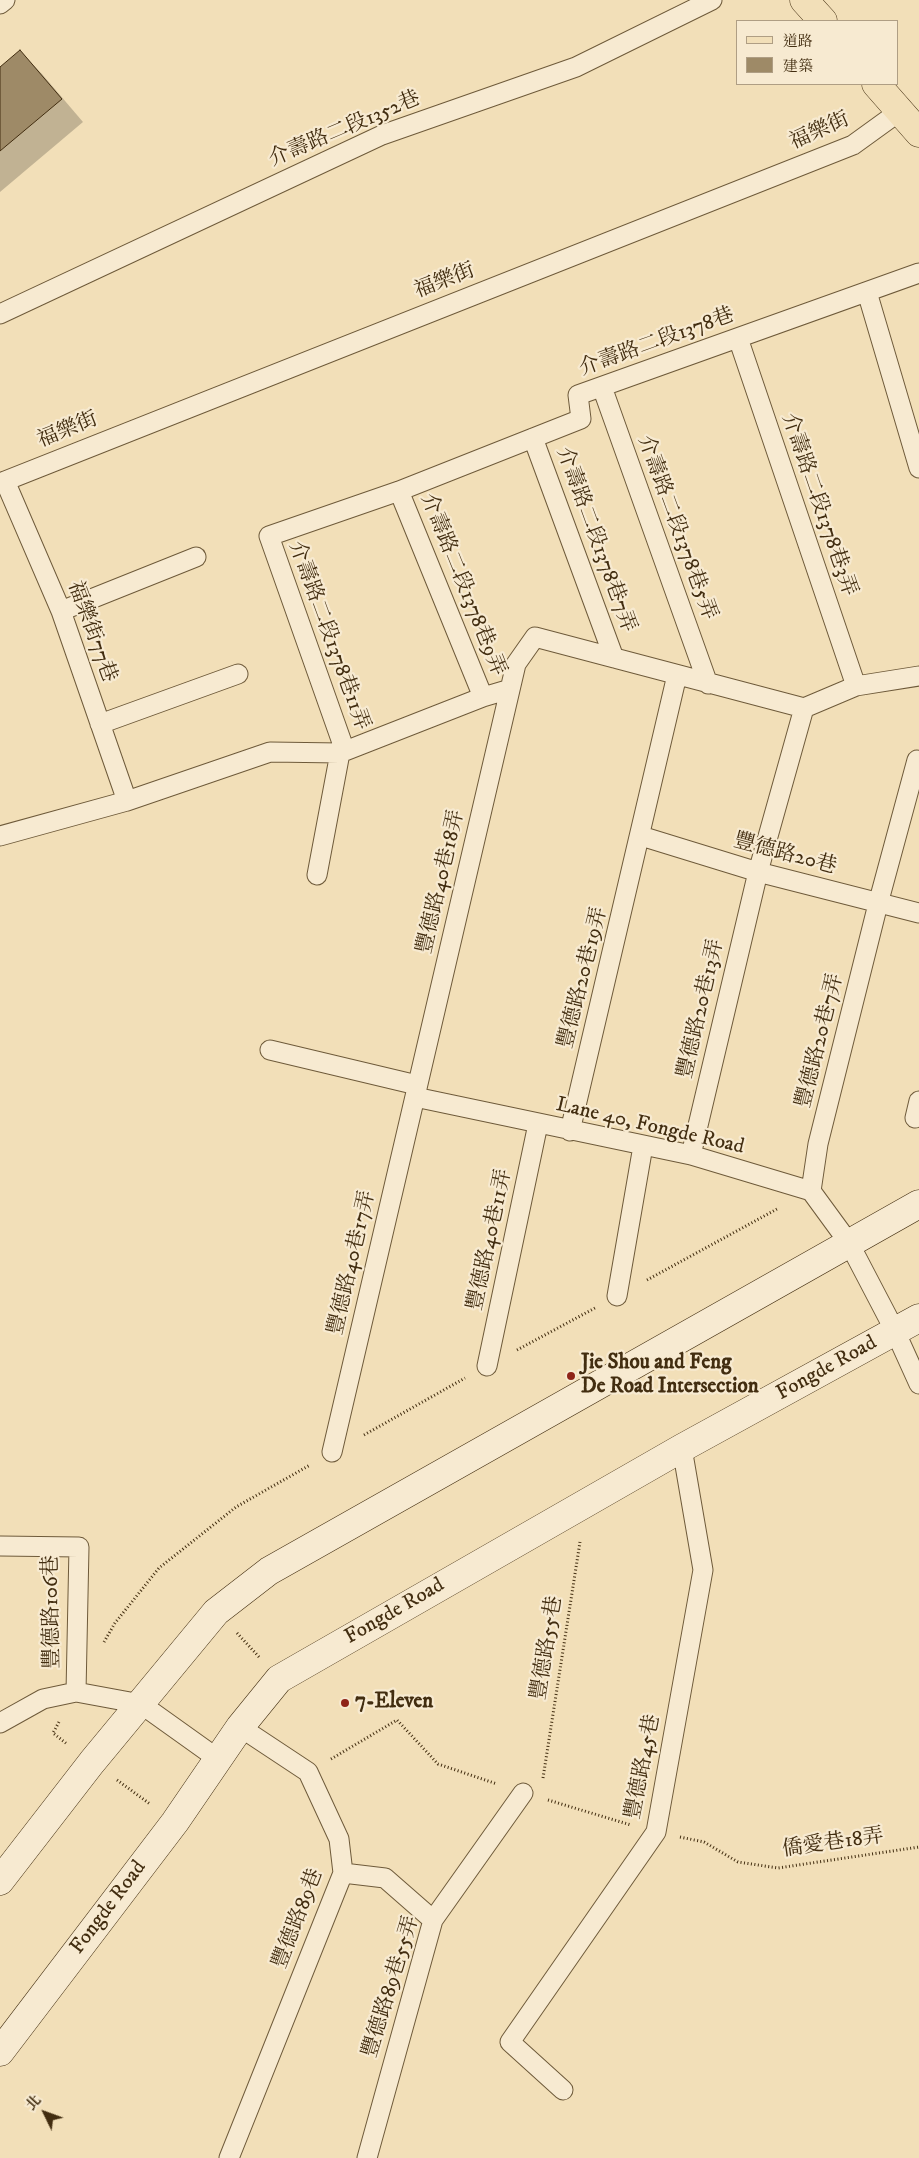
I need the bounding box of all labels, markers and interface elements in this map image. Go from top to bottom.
legend [736,20,899,85]
text: 道路 [783,32,813,51]
text: 建築 [783,57,813,76]
street label: 介壽路二段1352巷 [265,87,425,173]
street label: 福樂街 [786,108,854,156]
street label: 福樂街 [411,259,479,305]
street label: 介壽路二段1378巷 [576,303,738,383]
street label: 福樂街 [34,408,102,454]
street label: 介壽路二段1378巷3弄 [775,410,861,600]
street label: 介壽路二段1378巷5弄 [631,432,721,624]
street label: 介壽路二段1378巷7弄 [550,444,640,636]
street label: 介壽路二段1378巷9弄 [414,490,510,680]
street label: 介壽路二段1378巷11弄 [282,538,374,734]
street label: 福樂街77巷 [61,578,121,686]
street label: 豐德路40巷18弄 [413,808,471,956]
street label: 豐德路20巷 [731,829,839,881]
street label: 豐德路20巷19弄 [554,905,614,1051]
street label: 豐德路20巷13弄 [674,937,730,1081]
street label: 豐德路20巷7弄 [792,971,850,1111]
street label: Lane 40, Fongde Road [553,1093,747,1161]
street label: 豐德路40巷11弄 [464,1167,518,1313]
street label: 豐德路40巷17弄 [324,1188,382,1338]
street label: Fongde Road [772,1331,882,1407]
place label: Jie Shou and Feng De Road Intersection [581,1351,759,1401]
marker: Jie Shou and Feng De Road Intersection [565,1370,577,1382]
street label: 豐德路106巷 [39,1555,67,1669]
street label: Fongde Road [341,1573,449,1651]
street label: 豐德路55巷 [527,1594,569,1702]
place label: 7-Eleven [355,1690,433,1716]
marker: 7-Eleven [339,1697,351,1709]
street label: 豐德路45巷 [621,1712,667,1822]
street label: 僑愛巷18弄 [781,1824,885,1864]
street label: Fongde Road [66,1856,152,1960]
street label: 豐德路89巷 [268,1865,330,1973]
street label: 豐德路89巷55弄 [358,1913,426,2061]
north arrow [20,2088,70,2138]
text: 北 [22,2092,45,2114]

